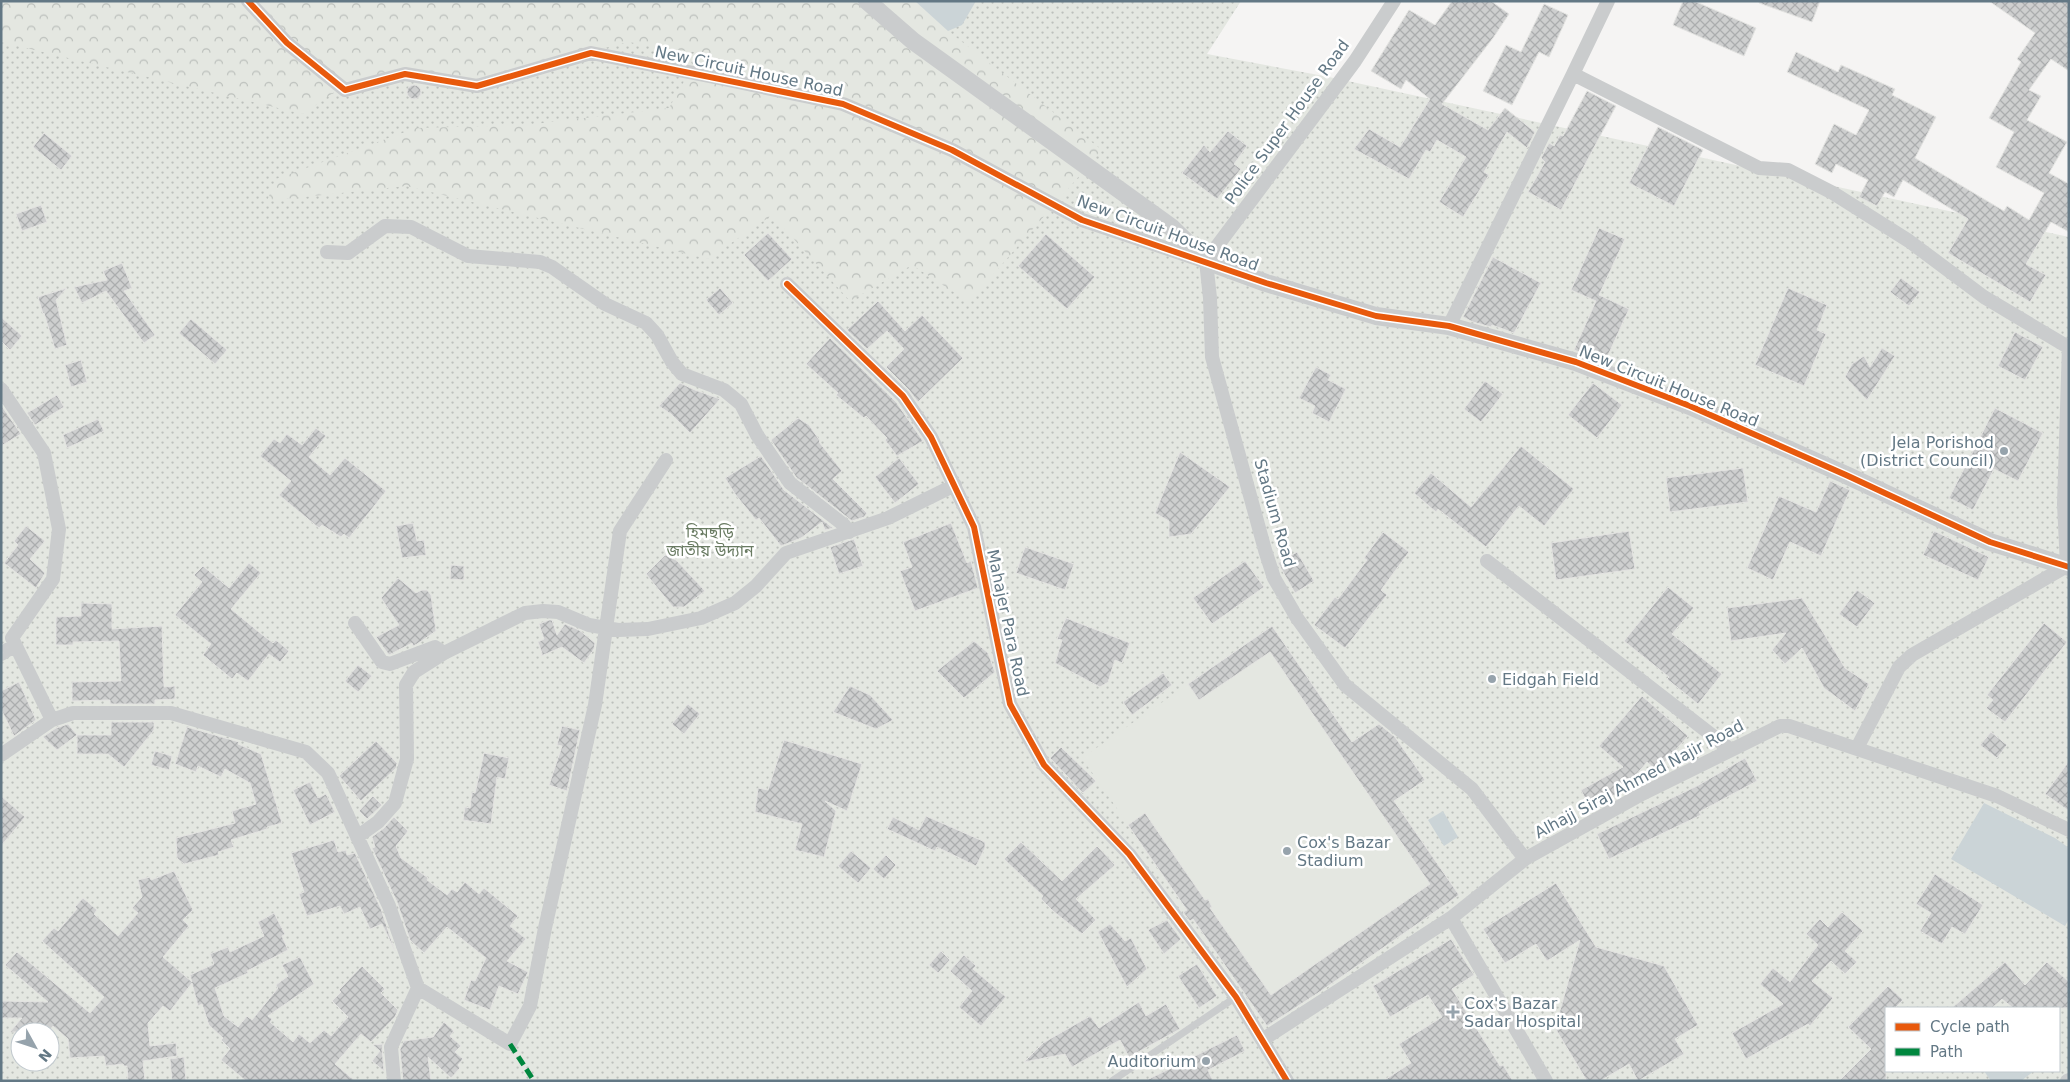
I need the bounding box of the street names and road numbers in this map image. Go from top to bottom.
street label: Police Super House Road [1221,36,1353,208]
street label: New Circuit House Road [653,42,845,100]
street label: New Circuit House Road [1075,191,1261,275]
street label: New Circuit House Road [1576,341,1762,431]
street label: Stadium Road [1250,457,1300,569]
street label: Mahajer Para Road [983,548,1033,698]
street label: Alhajj Siraj Ahmed Najir Road [1531,716,1747,842]

